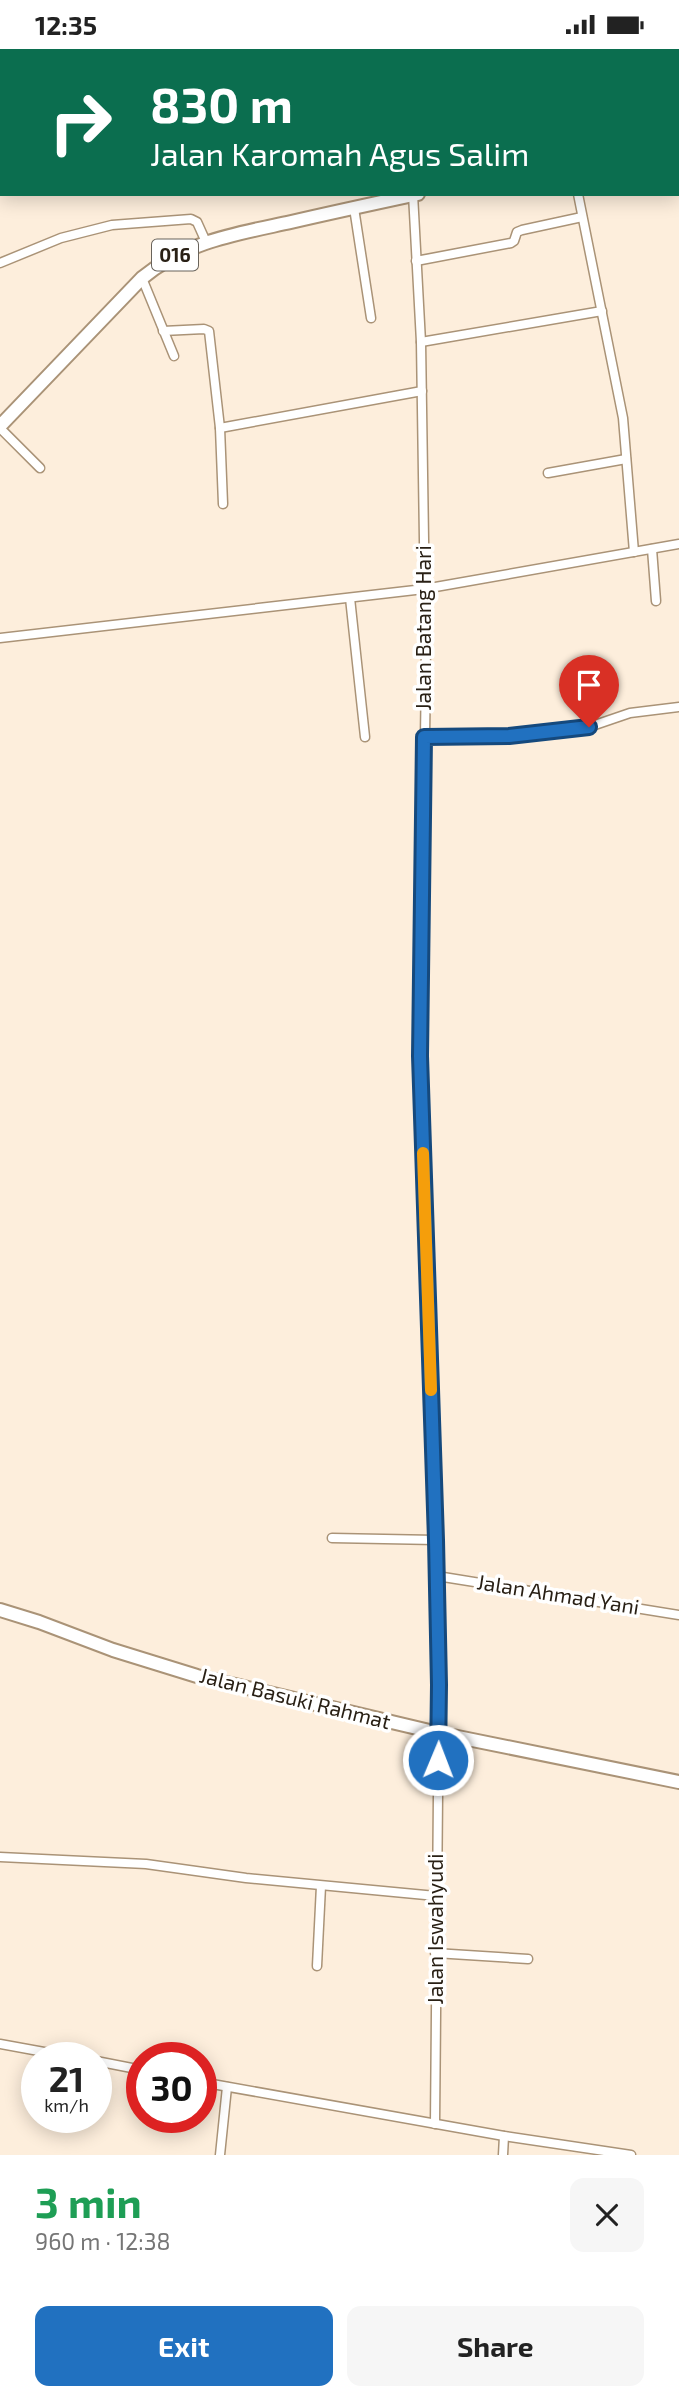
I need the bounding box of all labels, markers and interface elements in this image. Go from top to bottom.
text: 12:35 [35,9,97,40]
text: 830 m [150,74,293,133]
icon: right [35,77,126,168]
text: Jalan Karomah Agus Salim [150,134,529,172]
road number: 016 [152,239,198,271]
street label: Jalan Batang Hari [410,545,435,711]
pin [559,655,619,727]
icon: arrive [570,666,608,704]
street label: Jalan Ahmad Yani [475,1568,641,1619]
street label: Jalan Basuki Rahmat [197,1662,393,1733]
position arrow [401,1723,475,1797]
street label: Jalan Iswahyudi [422,1854,447,2004]
speed limit sign: 30 [126,2042,217,2133]
text: 21 [49,2057,84,2099]
text: km/h [44,2094,89,2116]
text: 3 min [35,2176,142,2226]
button: close [570,2178,644,2252]
text: 960 m · 12:38 [35,2227,170,2255]
button: Exit [35,2306,333,2386]
button: Share [347,2306,644,2386]

